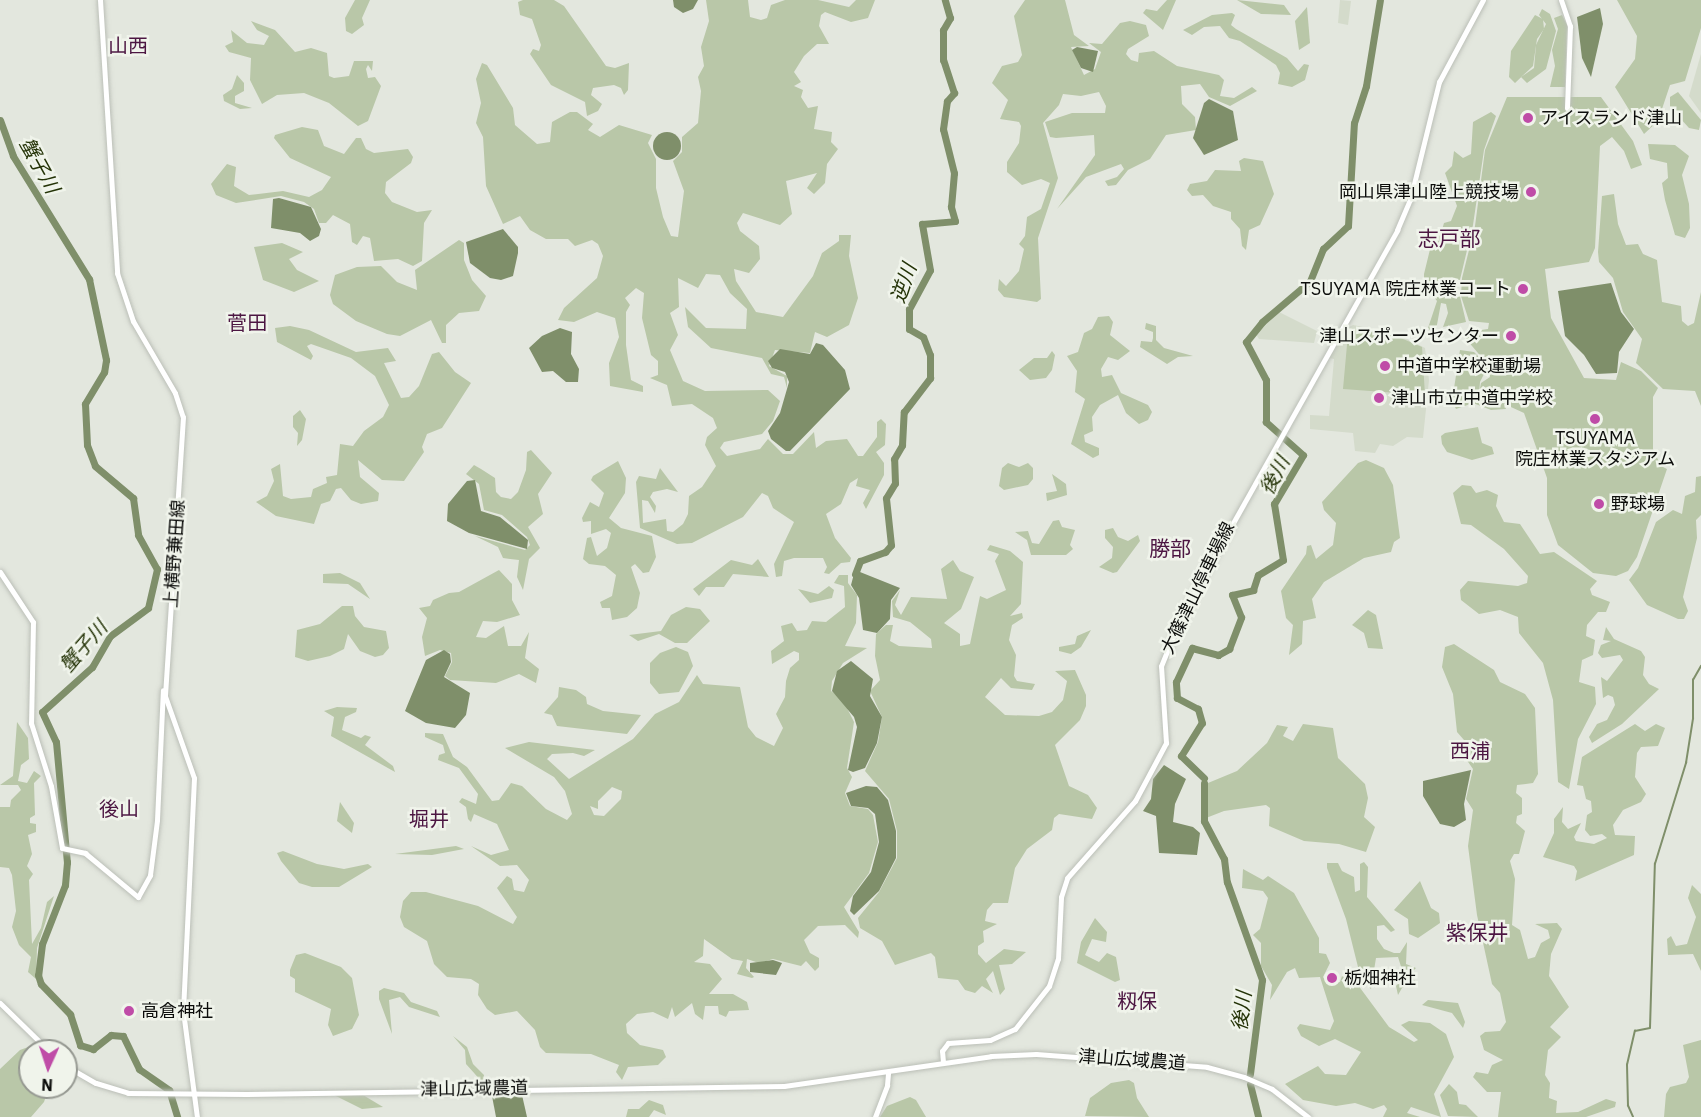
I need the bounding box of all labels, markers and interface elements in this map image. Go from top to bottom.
district label: 山西 [108,33,148,57]
place label: アイスランド津山 [1540,107,1684,129]
marker: アイスランド津山 [1521,111,1535,125]
water label: 蟹子川 [15,133,65,197]
place label: 岡山県津山陸上競技場 [1339,181,1519,203]
marker: 岡山県津山陸上競技場 [1524,185,1538,199]
district label: 志戸部 [1418,225,1480,251]
water label: 逆川 [885,260,921,306]
place label: TSUYAMA 院庄林業コート [1301,278,1511,300]
marker: TSUYAMA 院庄林業コート [1516,282,1530,296]
district label: 菅田 [227,310,267,334]
place label: 津山スポーツセンター [1319,325,1499,347]
marker: 津山スポーツセンター [1504,329,1518,343]
place label: 中道中学校運動場 [1397,355,1541,377]
marker: 中道中学校運動場 [1378,359,1392,373]
place label: 津山市立中道中学校 [1391,387,1553,409]
marker: 津山市立中道中学校 [1372,391,1386,405]
marker: TSUYAMA 院庄林業スタジアム [1588,412,1602,426]
place label: TSUYAMA 院庄林業スタジアム [1514,428,1676,470]
water label: 後川 [1254,452,1294,498]
place label: 野球場 [1611,493,1665,515]
marker: 野球場 [1592,497,1606,511]
street label: 上横野兼田線 [160,499,190,609]
street label: 大篠津山停車場線 [1157,519,1239,657]
district label: 勝部 [1149,535,1191,561]
water label: 蟹子川 [54,615,112,677]
district label: 西浦 [1450,738,1490,762]
district label: 後山 [99,796,139,820]
district label: 堀井 [409,806,449,830]
district label: 紫保井 [1446,919,1508,945]
place label: 栃畑神社 [1344,967,1416,989]
marker: 栃畑神社 [1325,971,1339,985]
district label: 籾保 [1117,988,1157,1012]
water label: 後川 [1227,990,1255,1032]
place label: 高倉神社 [141,1000,213,1022]
marker: 高倉神社 [122,1004,136,1018]
north arrow [18,1039,78,1099]
street label: 津山広域農道 [1077,1045,1187,1075]
text: N [41,1075,53,1095]
street label: 津山広域農道 [420,1077,528,1101]

